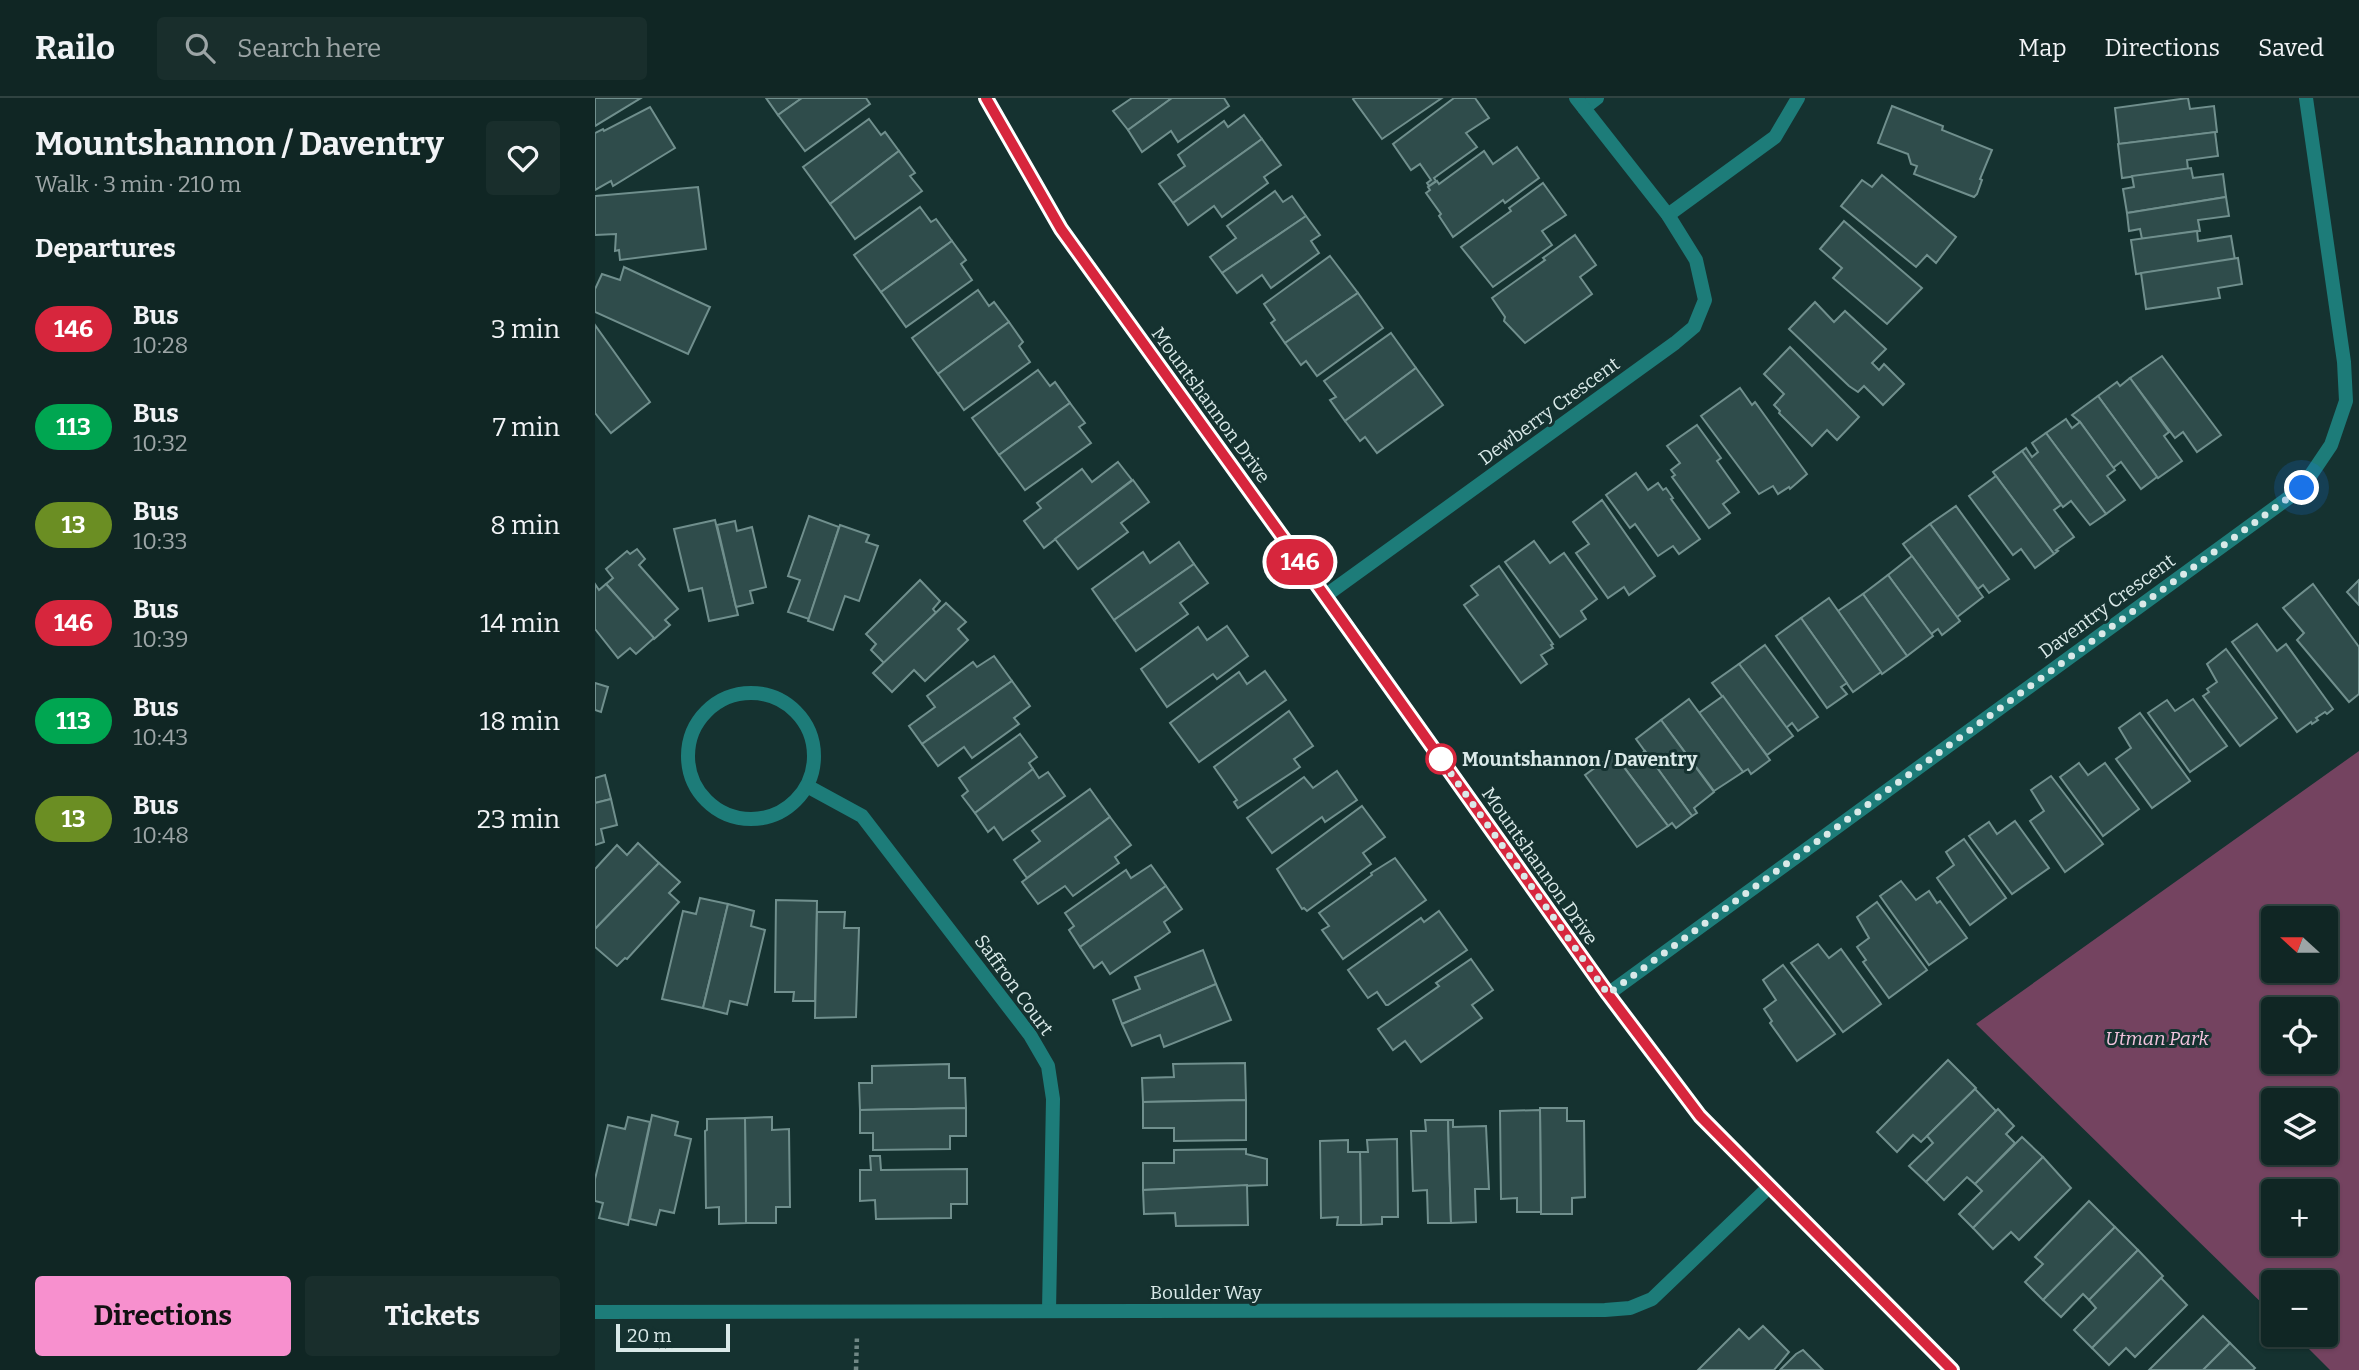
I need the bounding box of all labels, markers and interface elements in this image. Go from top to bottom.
search box [157,17,647,80]
text: Railo [35,28,115,68]
icon: search [181,29,219,67]
text: Search here [237,33,381,64]
text: Map [2018,34,2067,62]
text: Directions [2105,34,2220,62]
text: Saved [2258,34,2324,62]
button: heart [486,121,560,195]
text: Mountshannon / Daventry [35,124,444,164]
text: Walk · 3 min · 210 m [35,170,241,198]
text: Departures [35,233,176,264]
text: Bus [133,300,179,331]
text: 3 min [491,314,560,345]
text: 146 [54,315,93,343]
street label: Mountshannon Drive [1147,323,1275,487]
text: 10:28 [133,331,188,359]
street label: Dewberry Crescent [1474,352,1624,470]
text: Bus [133,398,179,429]
text: 7 min [493,412,560,443]
text: 113 [56,413,91,441]
text: 10:32 [133,429,188,457]
your location [2284,470,2319,505]
text: Bus [133,496,179,527]
text: 8 min [490,510,560,541]
text: 13 [61,511,86,539]
text: 10:33 [133,527,188,555]
line badge: 146 [1260,539,1340,585]
text: 146 [1280,548,1320,576]
street label: Daventry Crescent [2035,549,2180,663]
text: Bus [133,594,179,625]
text: 14 min [480,608,560,639]
text: 146 [54,609,93,637]
text: 10:39 [133,625,189,653]
text: Bus [133,692,179,723]
text: 18 min [480,706,560,737]
text: 113 [56,707,91,735]
text: 10:43 [133,723,188,751]
marker: Mountshannon / Daventry [1426,744,1456,774]
place label: Mountshannon / Daventry [1462,748,1698,771]
street label: Mountshannon Drive [1477,783,1603,949]
text: Bus [133,790,179,821]
text: 23 min [477,804,560,835]
text: 13 [61,805,86,833]
text: 10:48 [133,821,189,849]
north arrow [2261,906,2338,984]
map controls [2261,906,2338,1347]
street label: Saffron Court [970,930,1058,1040]
button: locate [2261,997,2338,1074]
park label: Utman Park [2105,1027,2209,1050]
button: layers [2261,1088,2338,1165]
button: + [2261,1179,2338,1256]
button: − [2261,1270,2338,1347]
button: Directions [35,1276,291,1356]
button: Tickets [305,1276,560,1356]
street label: Boulder Way [1150,1281,1263,1304]
scale bar [616,1321,730,1353]
text: 20 m [627,1324,671,1347]

